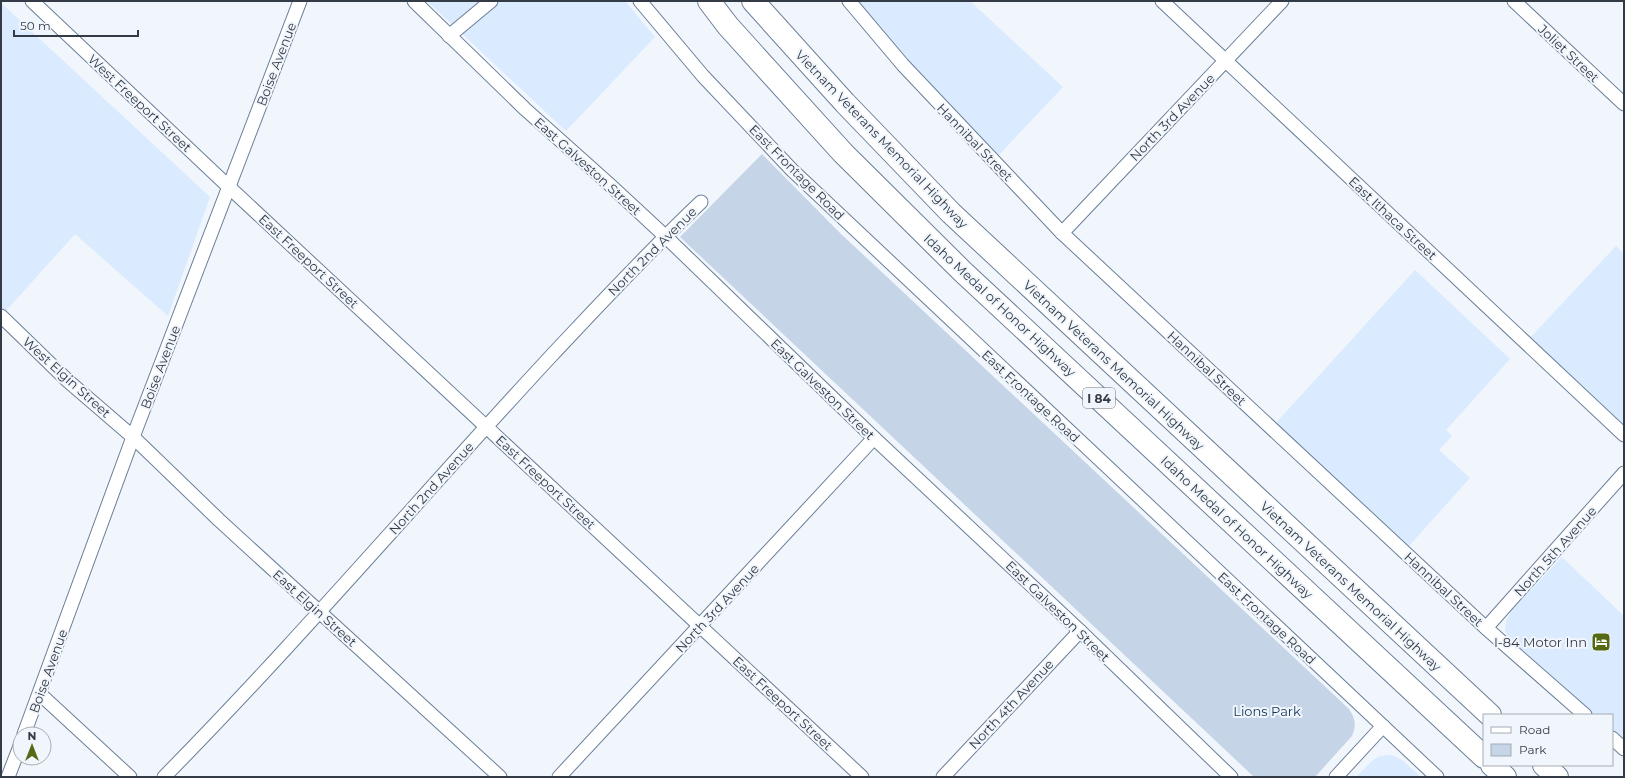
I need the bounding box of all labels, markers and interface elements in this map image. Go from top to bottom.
scale bar [14,12,138,38]
text: 50 m [20,18,51,33]
street label: Boise Avenue [253,20,299,108]
street label: Joliet Street [1534,20,1603,85]
street label: Vietnam Veterans Memorial Highway [792,46,972,232]
street label: West Freeport Street [85,51,195,155]
street label: North 3rd Avenue [1126,70,1218,164]
street label: Hannibal Street [934,100,1016,184]
street label: East Galveston Street [531,114,645,218]
street label: East Frontage Road [746,121,848,223]
street label: East Ithaca Street [1346,173,1440,263]
street label: North 2nd Avenue [604,203,700,299]
street label: East Freeport Street [256,211,362,311]
street label: Idaho Medal of Honor Highway [921,230,1080,380]
street label: Vietnam Veterans Memorial Highway [1020,277,1209,454]
street label: Boise Avenue [137,323,183,411]
street label: Hannibal Street [1164,327,1250,409]
street label: West Elgin Street [20,333,114,421]
street label: East Galveston Street [768,335,878,443]
street label: East Frontage Road [979,346,1083,446]
road number: I 84 [1083,388,1115,408]
street label: East Freeport Street [493,432,599,532]
street label: North 2nd Avenue [385,438,477,538]
street label: Idaho Medal of Honor Highway [1158,452,1317,602]
street label: Vietnam Veterans Memorial Highway [1257,498,1446,675]
street label: North 5th Avenue [1510,503,1600,599]
street label: Hannibal Street [1401,548,1487,630]
street label: East Galveston Street [1003,557,1113,665]
street label: North 3rd Avenue [672,560,762,656]
street label: East Elgin Street [270,566,360,650]
street label: East Frontage Road [1215,568,1319,668]
street label: Boise Avenue [25,627,71,715]
hotel icon: I-84 Motor Inn [1590,631,1612,653]
place label: I-84 Motor Inn [1494,634,1587,650]
street label: East Freeport Street [730,653,836,753]
street label: North 4th Avenue [965,656,1057,752]
park label: Lions Park [1233,703,1301,719]
legend [1483,714,1613,766]
text: Road [1519,722,1550,737]
north arrow [12,726,52,766]
text: N [28,729,36,743]
text: Park [1519,742,1547,757]

